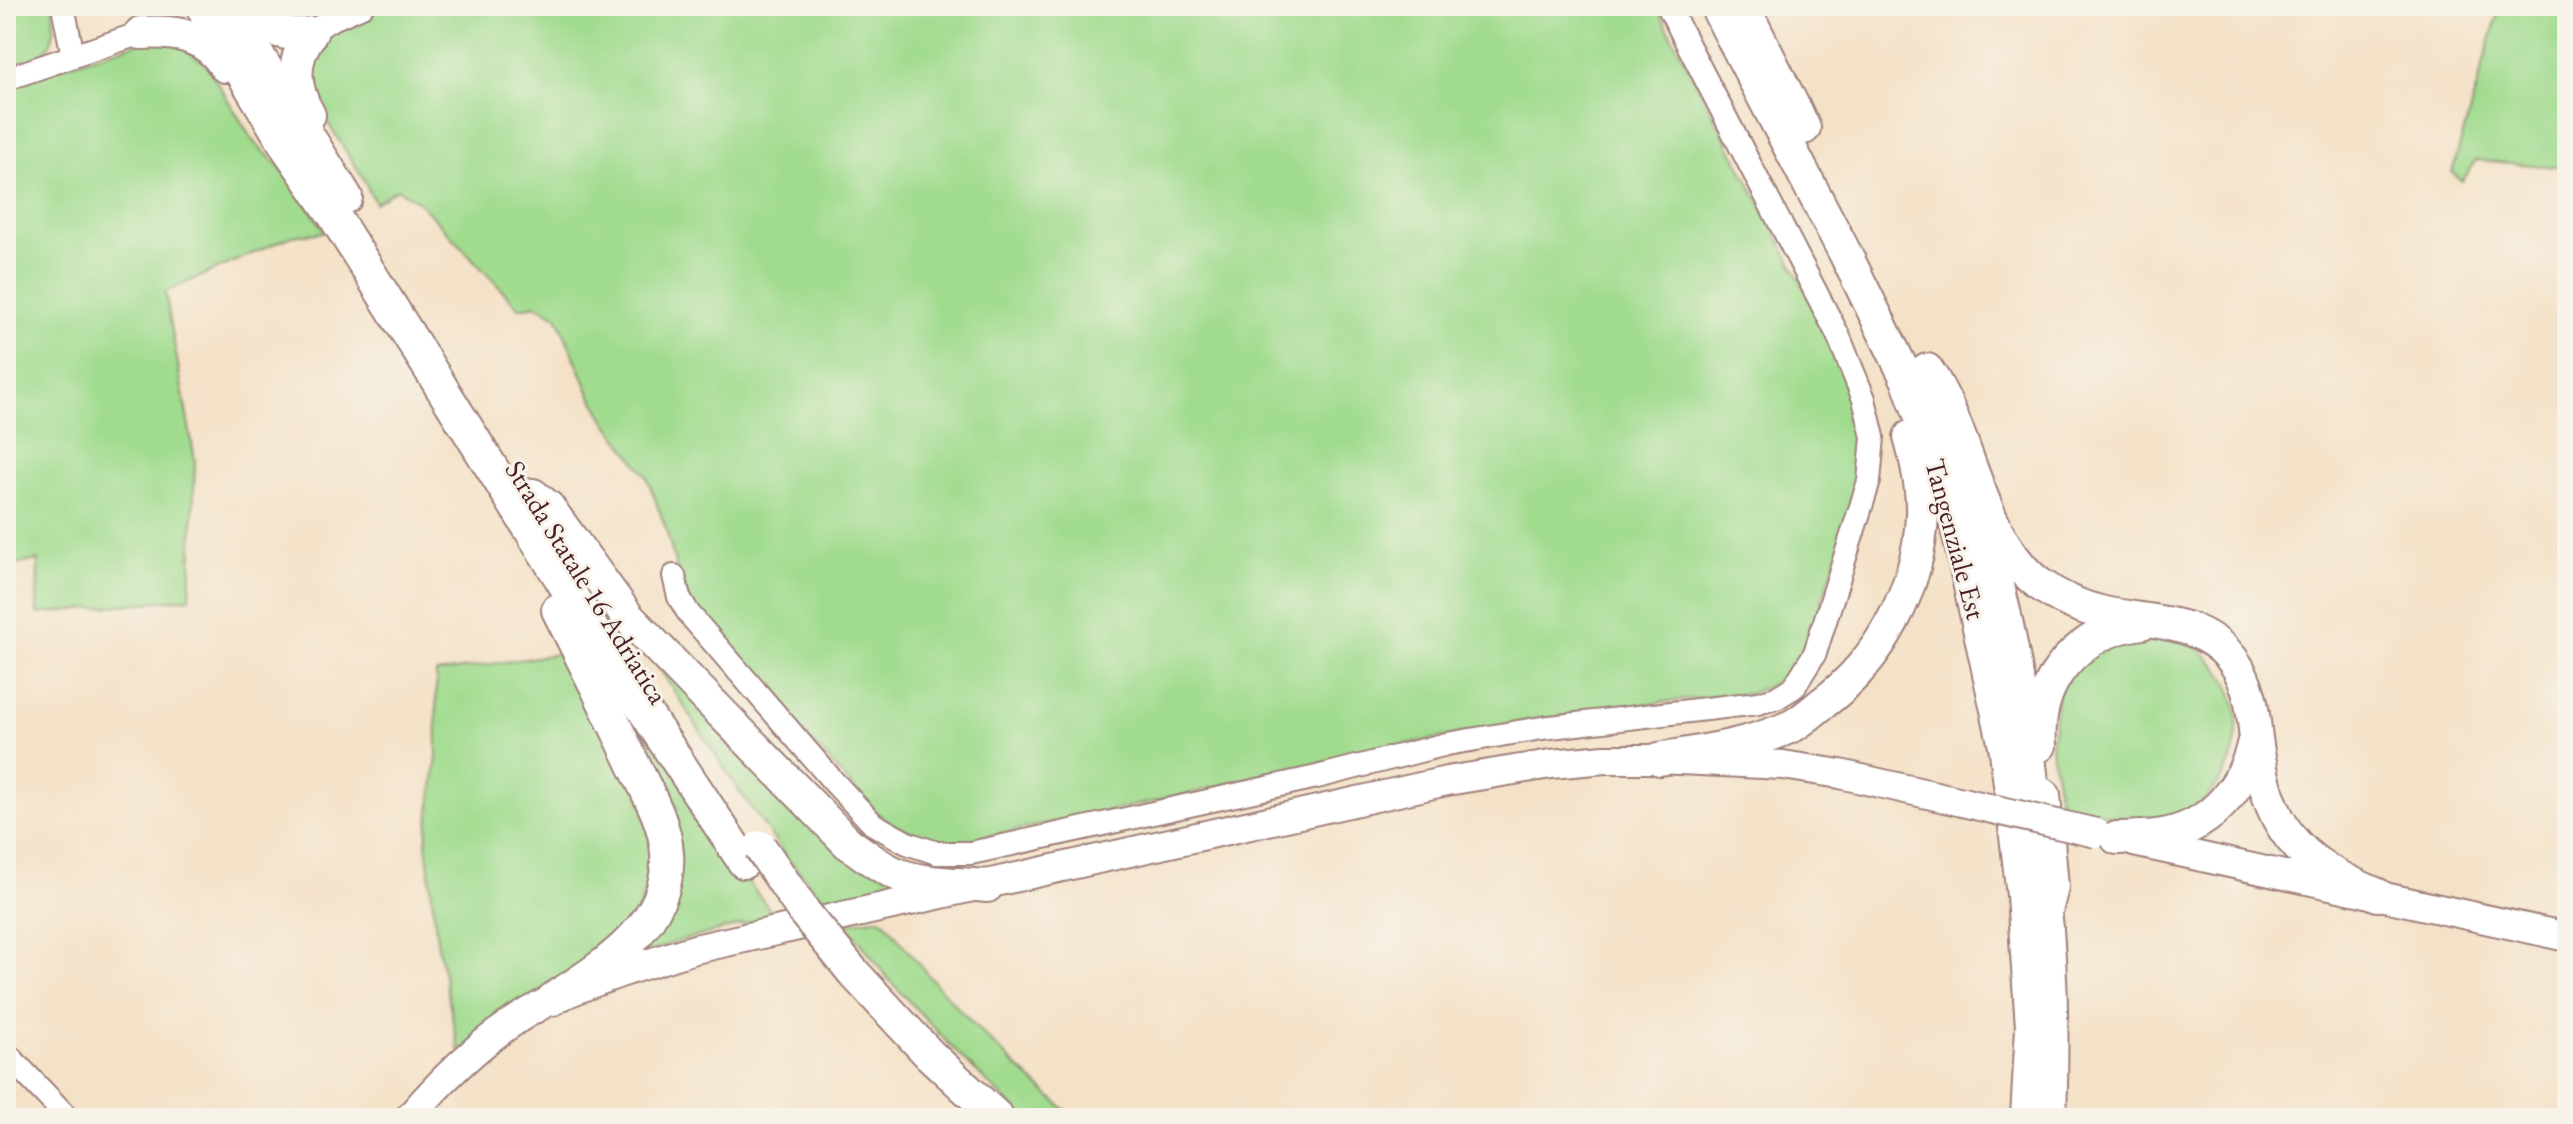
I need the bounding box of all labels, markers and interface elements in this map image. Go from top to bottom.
street label: Strada Statale 16 Adriatica [497,453,677,711]
street label: Tangenziale Est [1917,455,1995,624]

